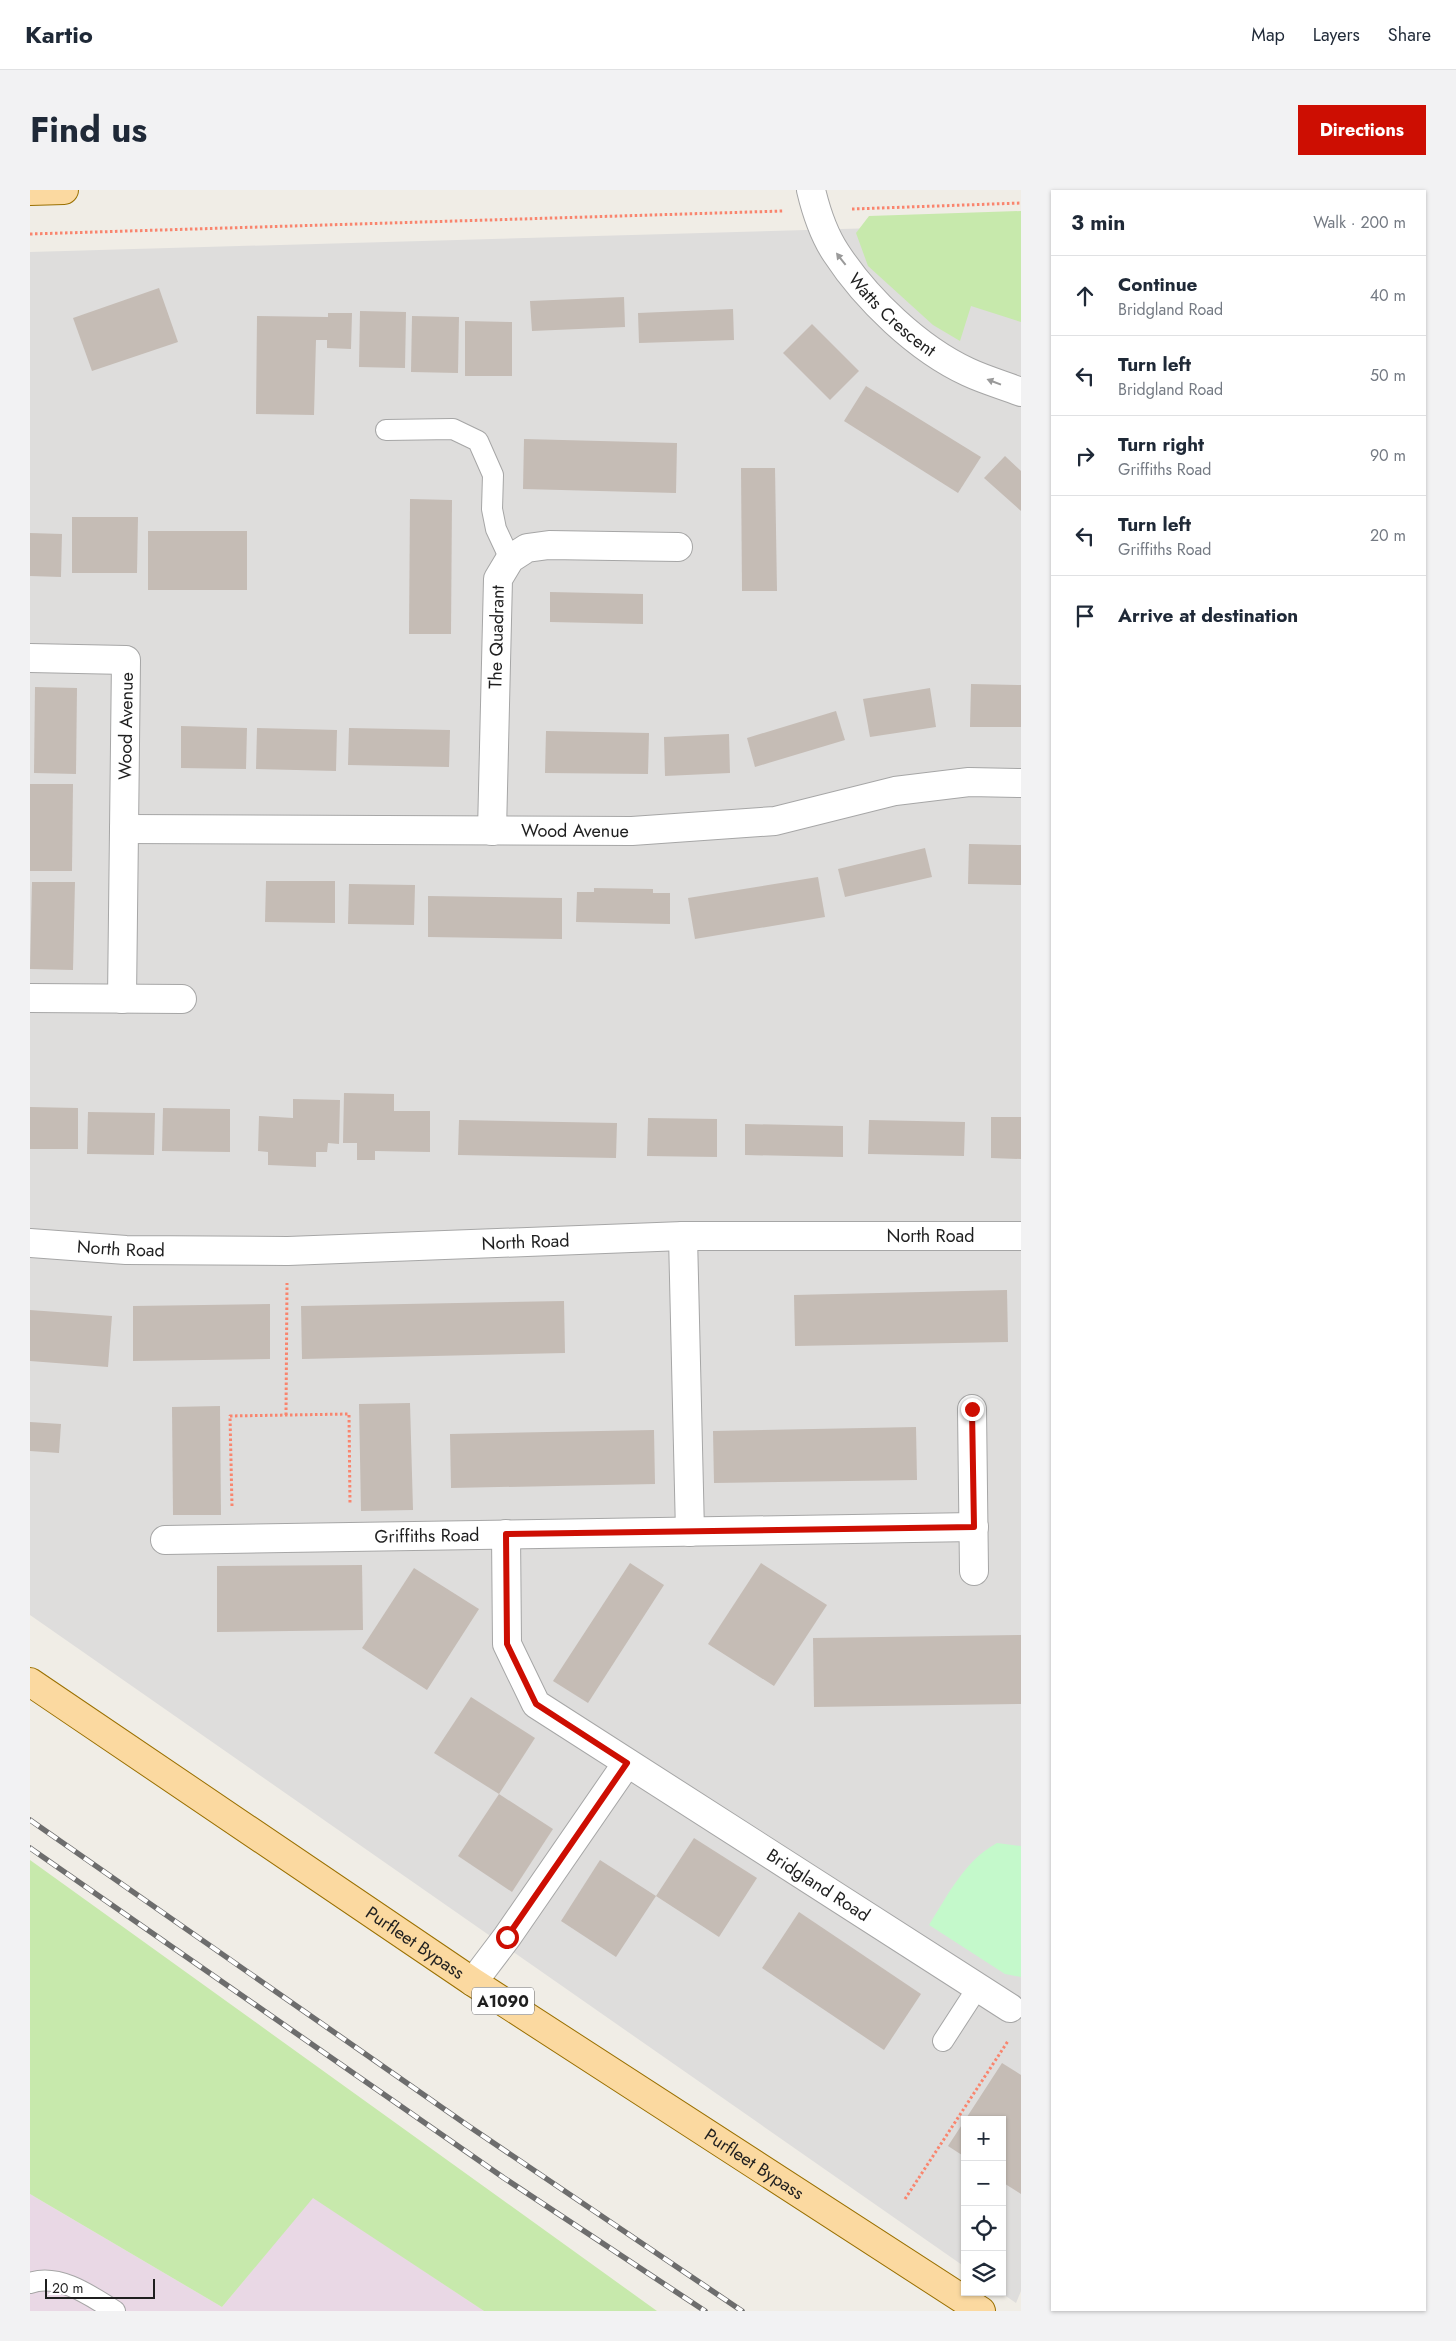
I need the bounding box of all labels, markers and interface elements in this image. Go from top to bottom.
text: Kartio [25,17,93,52]
text: Map [1251,22,1285,48]
text: Layers [1313,22,1360,48]
text: Share [1388,22,1431,48]
text: Find us [30,105,147,155]
button: Directions [1298,105,1426,155]
text: 3 min [1071,208,1125,238]
text: Walk · 200 m [1313,211,1406,234]
one-way arrow [835,253,846,266]
street label: Watts Crescent [842,267,942,363]
text: Continue [1118,271,1197,298]
icon: ahead [1071,282,1099,310]
text: 40 m [1370,284,1406,307]
text: Bridgland Road [1118,298,1223,321]
text: Turn left [1118,351,1191,378]
icon: left [1071,362,1099,390]
text: 50 m [1370,364,1406,387]
one-way arrow [986,378,1001,386]
text: Bridgland Road [1118,378,1223,401]
text: Turn right [1118,431,1204,458]
icon: right [1071,442,1099,470]
text: 90 m [1370,444,1406,467]
text: Griffiths Road [1118,458,1211,481]
text: Turn left [1118,511,1191,538]
icon: left [1071,522,1099,550]
text: 20 m [1370,524,1406,547]
text: Griffiths Road [1118,538,1211,561]
street label: The Quadrant [482,584,511,689]
icon: arrive [1071,602,1099,630]
text: Arrive at destination [1118,602,1298,629]
street label: Wood Avenue [112,672,140,780]
street label: Wood Avenue [521,818,629,844]
street label: North Road [886,1223,974,1249]
street label: North Road [481,1227,570,1257]
street label: North Road [76,1233,165,1263]
route end [961,1398,984,1421]
street label: Griffiths Road [374,1522,480,1550]
street label: Bridgland Road [761,1842,875,1928]
street label: Purfleet Bypass [360,1900,470,1986]
route start [496,1926,519,1949]
road number: A1090 [472,1988,534,2014]
map controls [961,2116,1006,2296]
button: + [961,2116,1006,2161]
street label: Purfleet Bypass [699,2122,809,2206]
button: − [961,2161,1006,2206]
button: locate [961,2206,1006,2251]
button: layers [961,2251,1006,2296]
scale bar [45,2276,155,2299]
text: 20 m [52,2278,84,2298]

